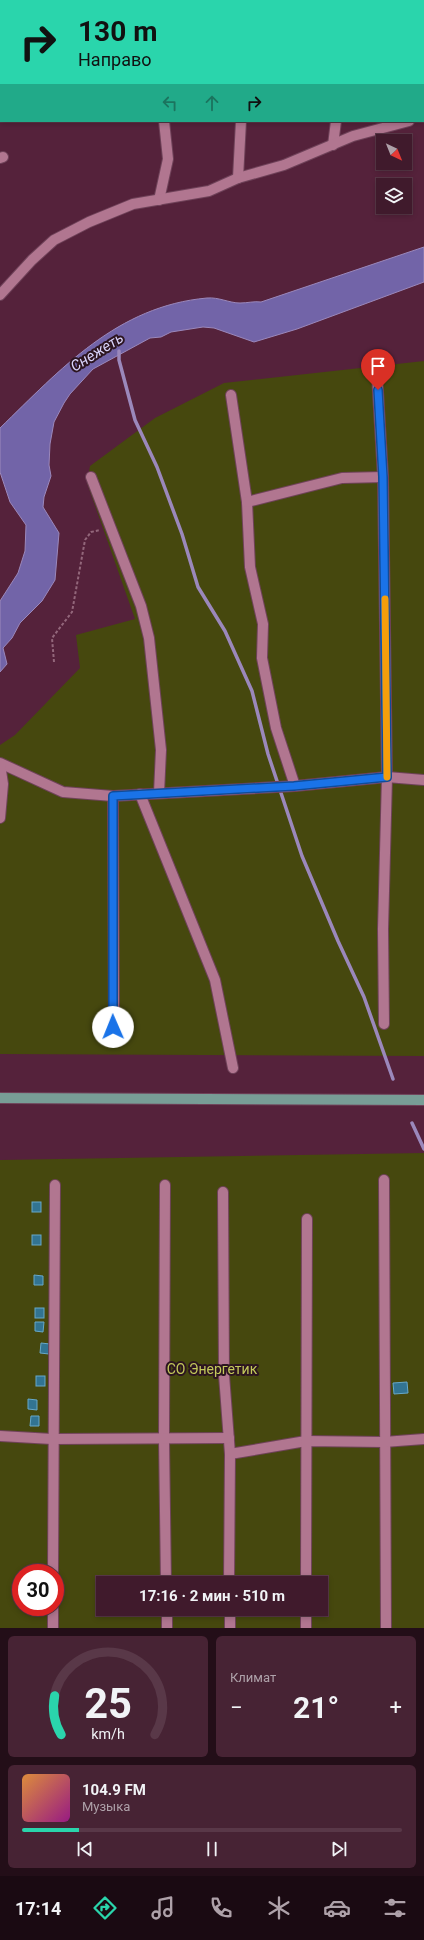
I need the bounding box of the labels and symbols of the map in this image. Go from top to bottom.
north arrow [376,134,412,170]
water label: Снежеть [67,329,127,375]
pin [361,349,395,390]
position arrow [92,1006,134,1048]
park label: СО Энергетик [167,1361,258,1377]
speed limit sign: 30 [12,1564,64,1616]

